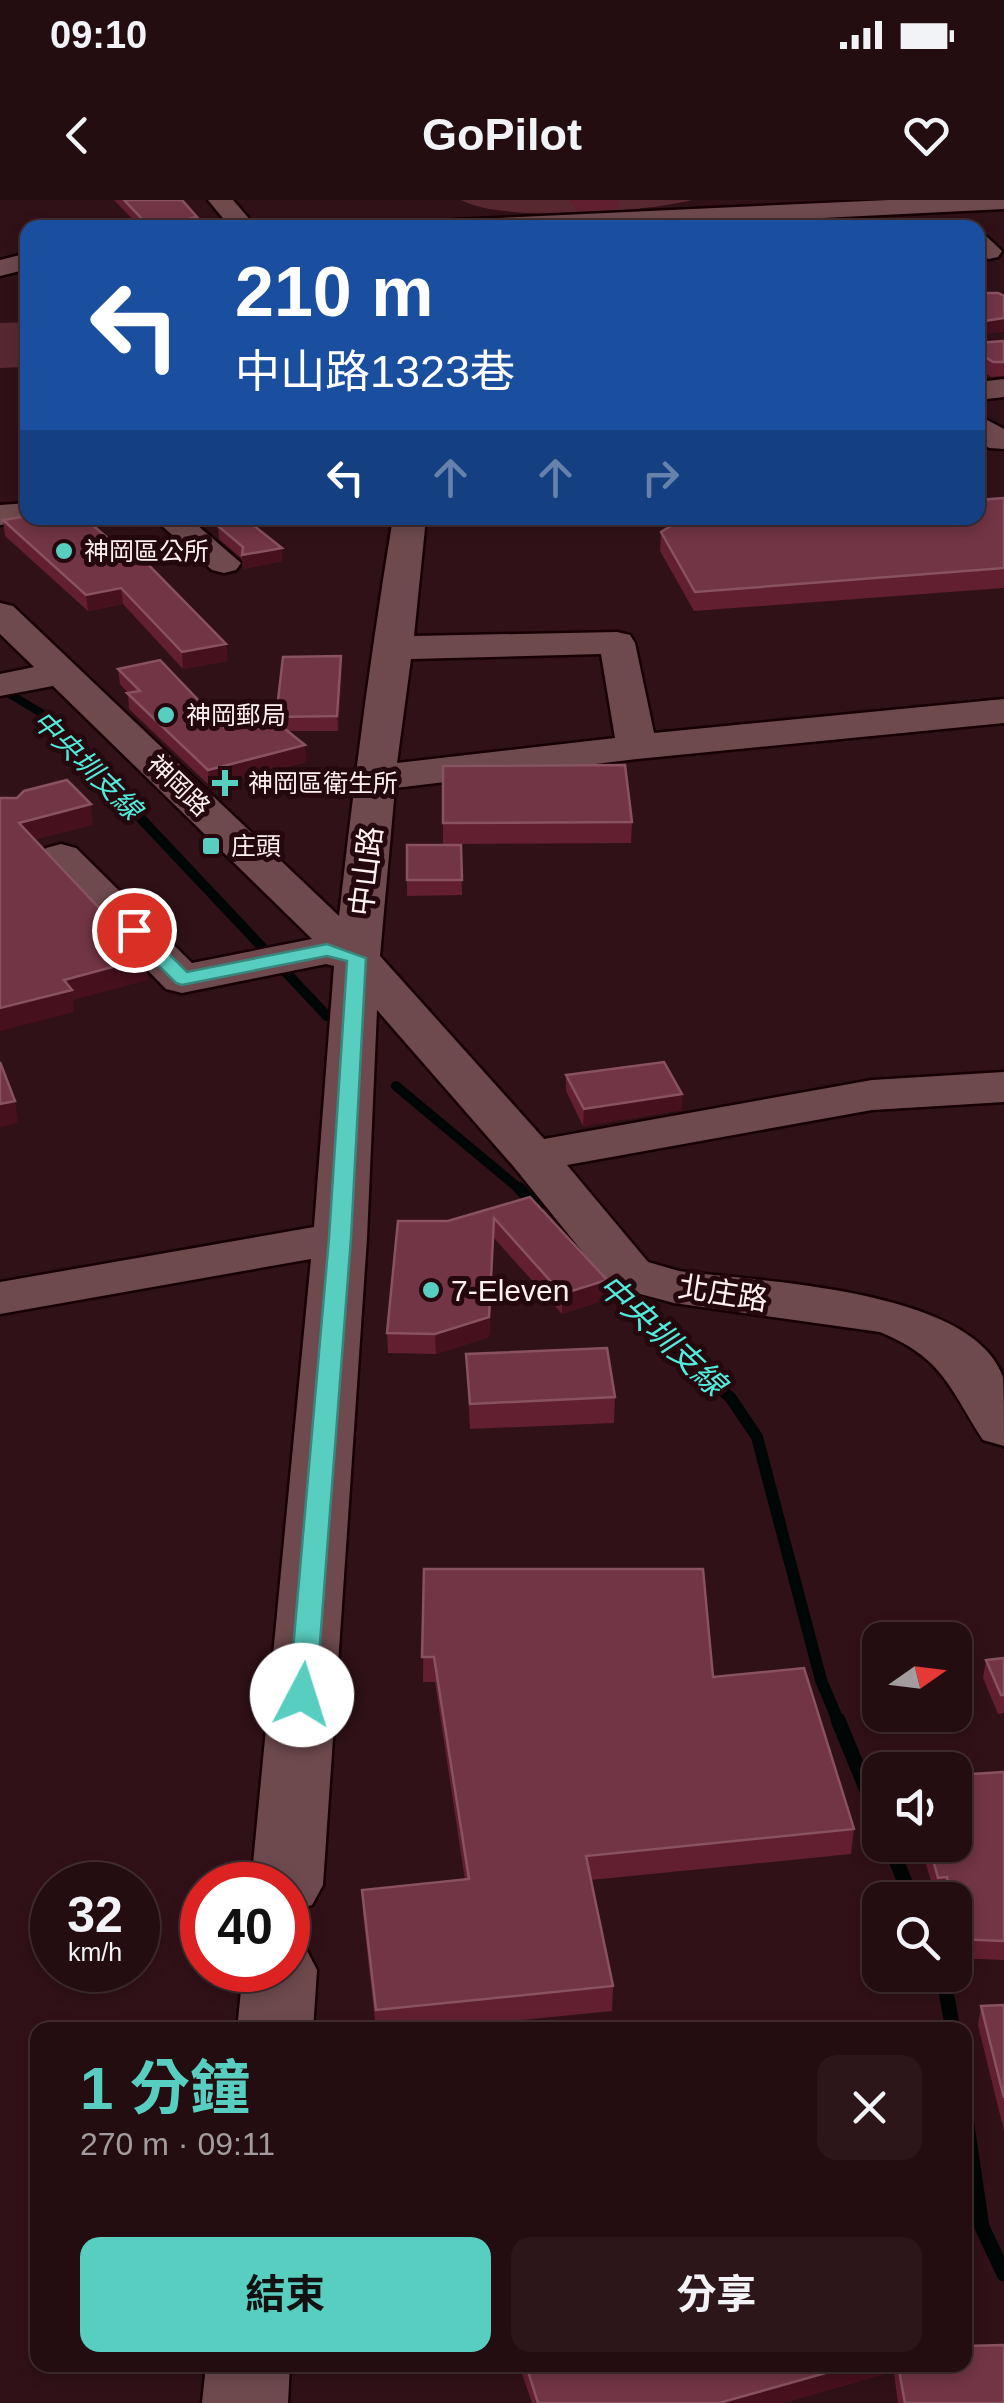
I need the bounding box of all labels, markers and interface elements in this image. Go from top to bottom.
text: 09:10 [50,14,147,56]
icon: back [50,108,105,163]
icon: heart [899,108,954,163]
text: GoPilot [422,109,582,160]
text: 210 m [235,253,433,331]
icon: left [70,260,200,390]
text: 中山路1323巷 [235,346,515,397]
icon: left [318,450,373,505]
icon: ahead [423,450,478,505]
icon: ahead [528,450,583,505]
icon: right [633,450,688,505]
place label: 神岡區公所 [84,537,209,565]
marker: 神岡區公所 [53,540,75,562]
place label: 神岡郵局 [186,701,286,729]
marker: 神岡郵局 [155,704,177,726]
water label: 中央圳支線 [27,705,150,828]
street label: 神岡路 [142,749,216,821]
place label: 神岡區衛生所 [248,769,398,797]
marker: 神岡區衛生所 [212,770,238,796]
street label: 中山路 [344,824,388,918]
place label: 庄頭 [231,832,281,860]
marker: 庄頭 [200,835,222,857]
pin [92,888,177,973]
icon: arrive [107,903,162,958]
water label: 中央圳支線 [591,1267,735,1405]
street label: 北庄路 [676,1270,770,1316]
place label: 7-Eleven [451,1274,569,1307]
marker: 7-Eleven [420,1279,442,1301]
north arrow [862,1622,972,1732]
map controls [862,1622,972,1992]
position arrow [250,1643,354,1747]
button: sound [862,1752,972,1862]
speed limit sign: 40 [180,1862,310,1992]
button: search [862,1882,972,1992]
text: 32 [67,1887,123,1943]
text: km/h [68,1938,122,1966]
text: 1 分鐘 [80,2055,250,2122]
button: close [817,2055,922,2160]
text: 270 m · 09:11 [80,2126,275,2162]
button: 結束 [80,2237,491,2352]
button: 分享 [511,2237,922,2352]

